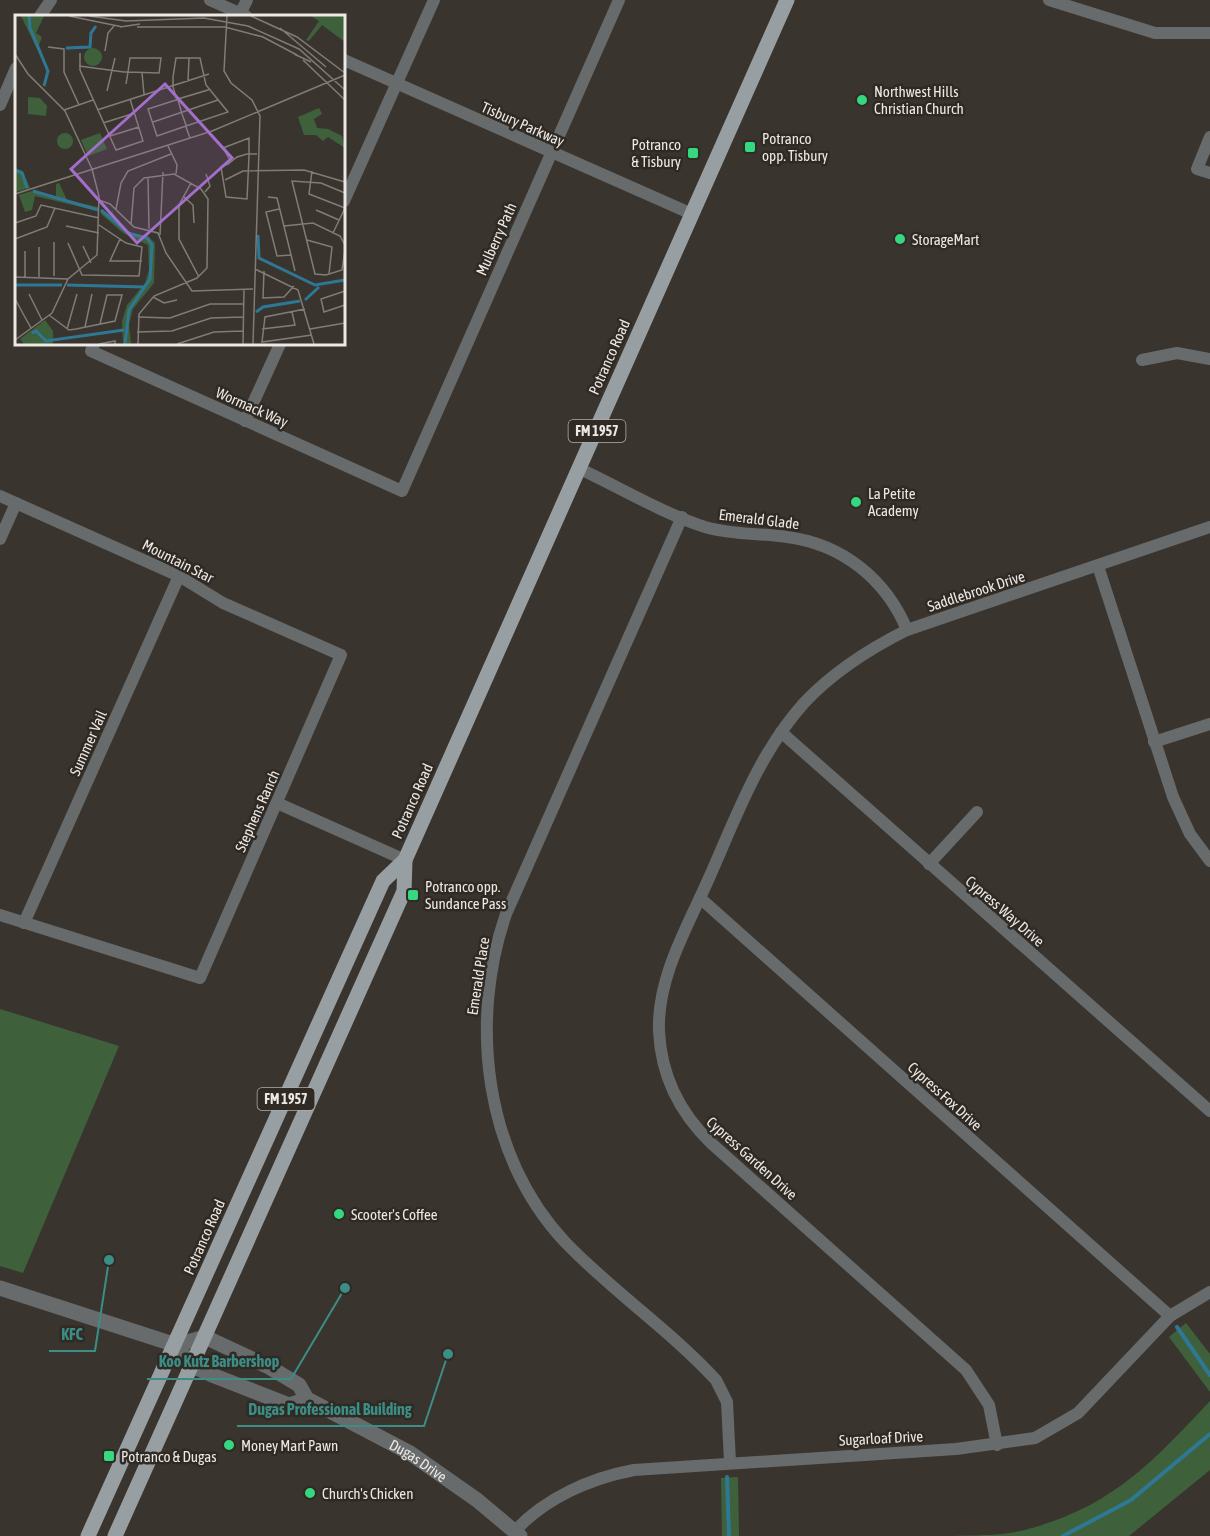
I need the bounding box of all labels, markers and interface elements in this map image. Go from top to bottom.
inset map [15,15,345,345]
place label: Northwest Hills Christian Church [874,83,964,117]
marker: Northwest Hills Christian Church [855,93,869,107]
street label: Tisbury Parkway [479,98,567,150]
place label: Potranco opp. Tisbury [762,130,828,164]
place label: Potranco & Tisbury [631,136,681,170]
marker: Potranco opp. Tisbury [743,140,757,154]
marker: Potranco & Tisbury [686,146,700,160]
street label: Mulberry Path [472,200,520,278]
place label: StorageMart [912,231,979,248]
marker: StorageMart [893,232,907,246]
street label: Potranco Road [585,317,633,397]
street label: Wormack Way [213,383,291,431]
road number: FM 1957 [568,420,626,442]
place label: La Petite Academy [868,485,919,519]
marker: La Petite Academy [849,495,863,509]
street label: Emerald Glade [718,506,800,532]
street label: Mountain Star [140,536,217,586]
street label: Saddlebrook Drive [925,567,1027,615]
street label: Summer Vail [66,708,110,778]
street label: Potranco Road [388,761,436,841]
street label: Stephens Ranch [231,767,283,855]
street label: Cypress Way Drive [962,872,1048,950]
place label: Potranco opp. Sundance Pass [425,878,506,912]
marker: Potranco opp. Sundance Pass [406,888,420,902]
street label: Emerald Place [463,936,493,1016]
street label: Cypress Fox Drive [904,1058,986,1134]
road number: FM 1957 [258,1088,314,1110]
street label: Cypress Garden Drive [703,1113,801,1203]
street label: Potranco Road [180,1197,228,1277]
place label: Scooter's Coffee [351,1206,438,1223]
marker: Scooter's Coffee [332,1207,346,1221]
callout: KFC [49,1317,95,1351]
text: KFC [61,1325,84,1343]
callout: Koo Kutz Barbershop [147,1345,291,1379]
text: Koo Kutz Barbershop [159,1352,280,1370]
callout: Dugas Professional Building [237,1392,424,1426]
text: Dugas Professional Building [248,1400,412,1418]
street label: Sugarloaf Drive [838,1427,924,1449]
street label: Dugas Drive [387,1435,451,1485]
place label: Money Mart Pawn [241,1437,338,1454]
marker: Money Mart Pawn [222,1438,236,1452]
place label: Potranco & Dugas [121,1448,217,1465]
marker: Potranco & Dugas [102,1449,116,1463]
place label: Church's Chicken [322,1485,413,1502]
marker: Church's Chicken [303,1486,317,1500]

